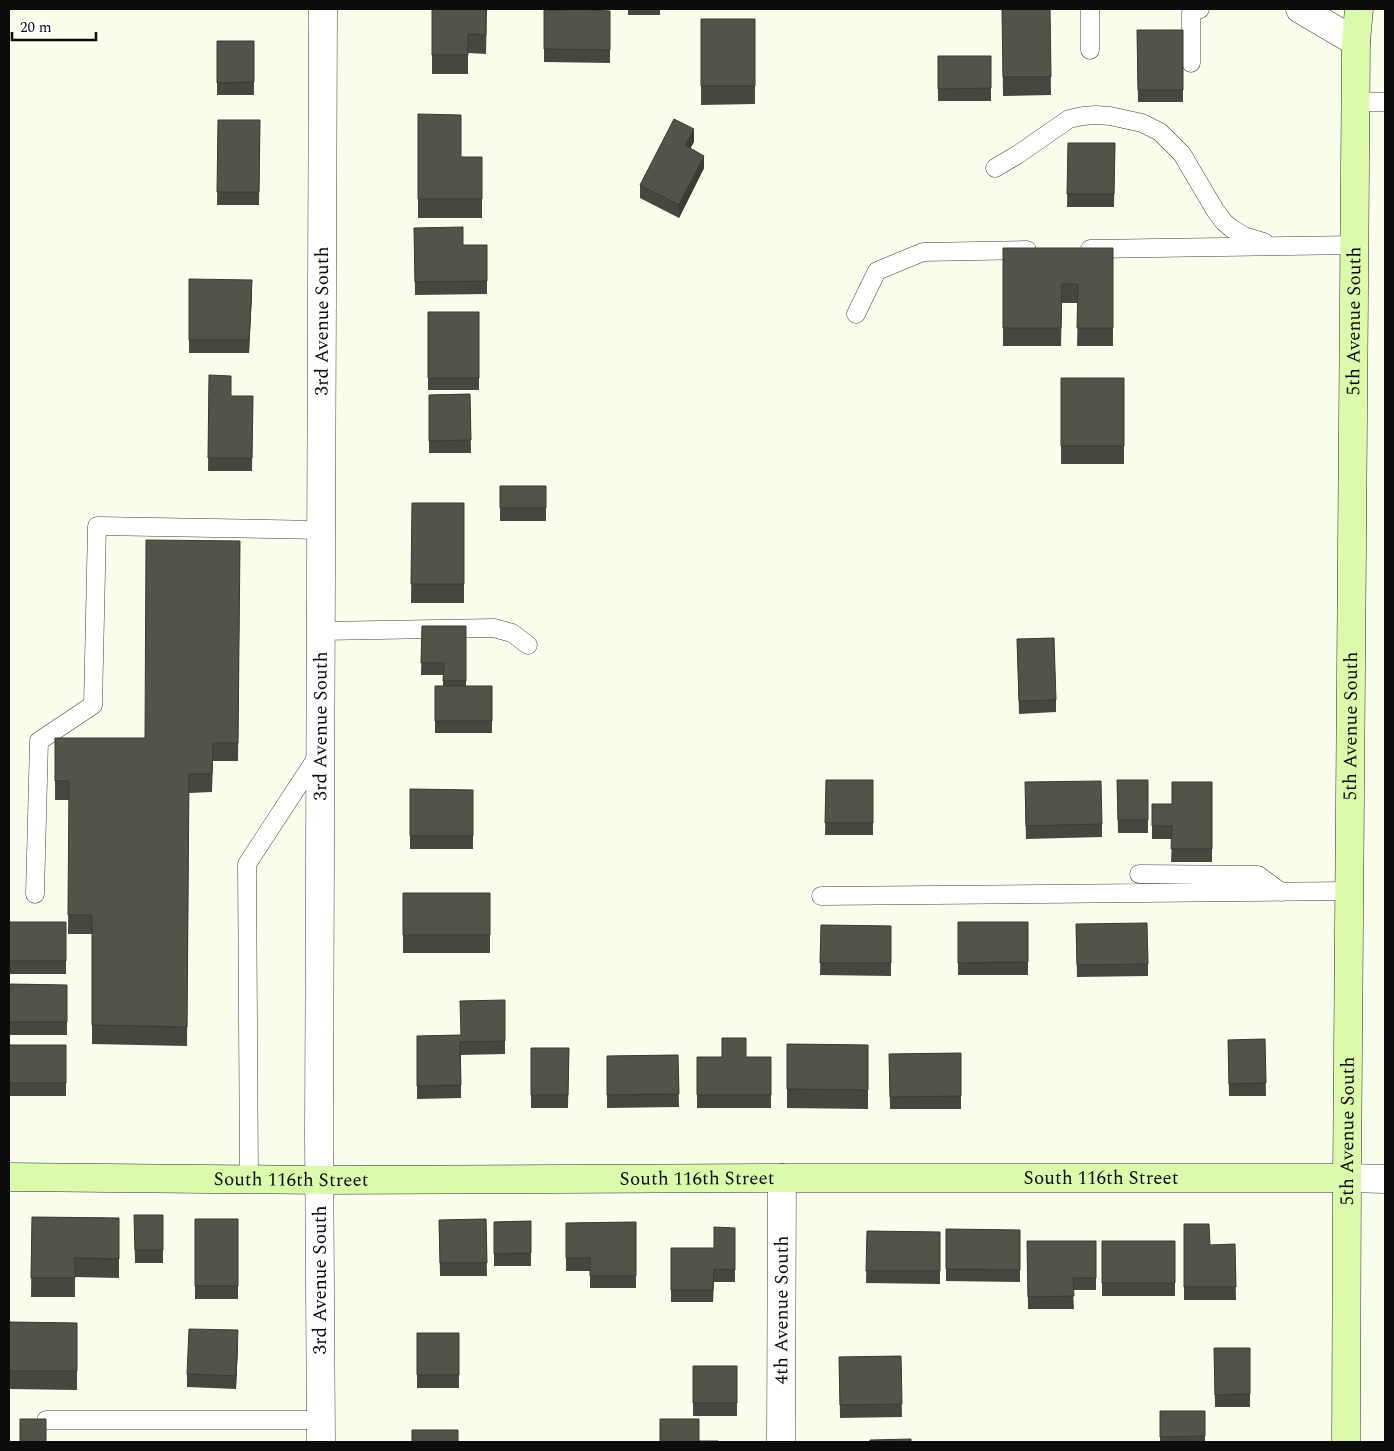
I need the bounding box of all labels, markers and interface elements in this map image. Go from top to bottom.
scale bar [12,10,96,42]
text: 20 m [20,16,52,39]
street label: 3rd Avenue South [307,246,337,396]
street label: 5th Avenue South [1339,247,1369,396]
street label: 3rd Avenue South [306,651,335,801]
street label: 5th Avenue South [1335,651,1366,801]
street label: 5th Avenue South [1332,1056,1362,1205]
street label: South 116th Street [213,1164,369,1195]
street label: South 116th Street [619,1164,775,1193]
street label: South 116th Street [1023,1164,1179,1193]
street label: 3rd Avenue South [306,1205,335,1355]
street label: 4th Avenue South [767,1236,796,1384]

